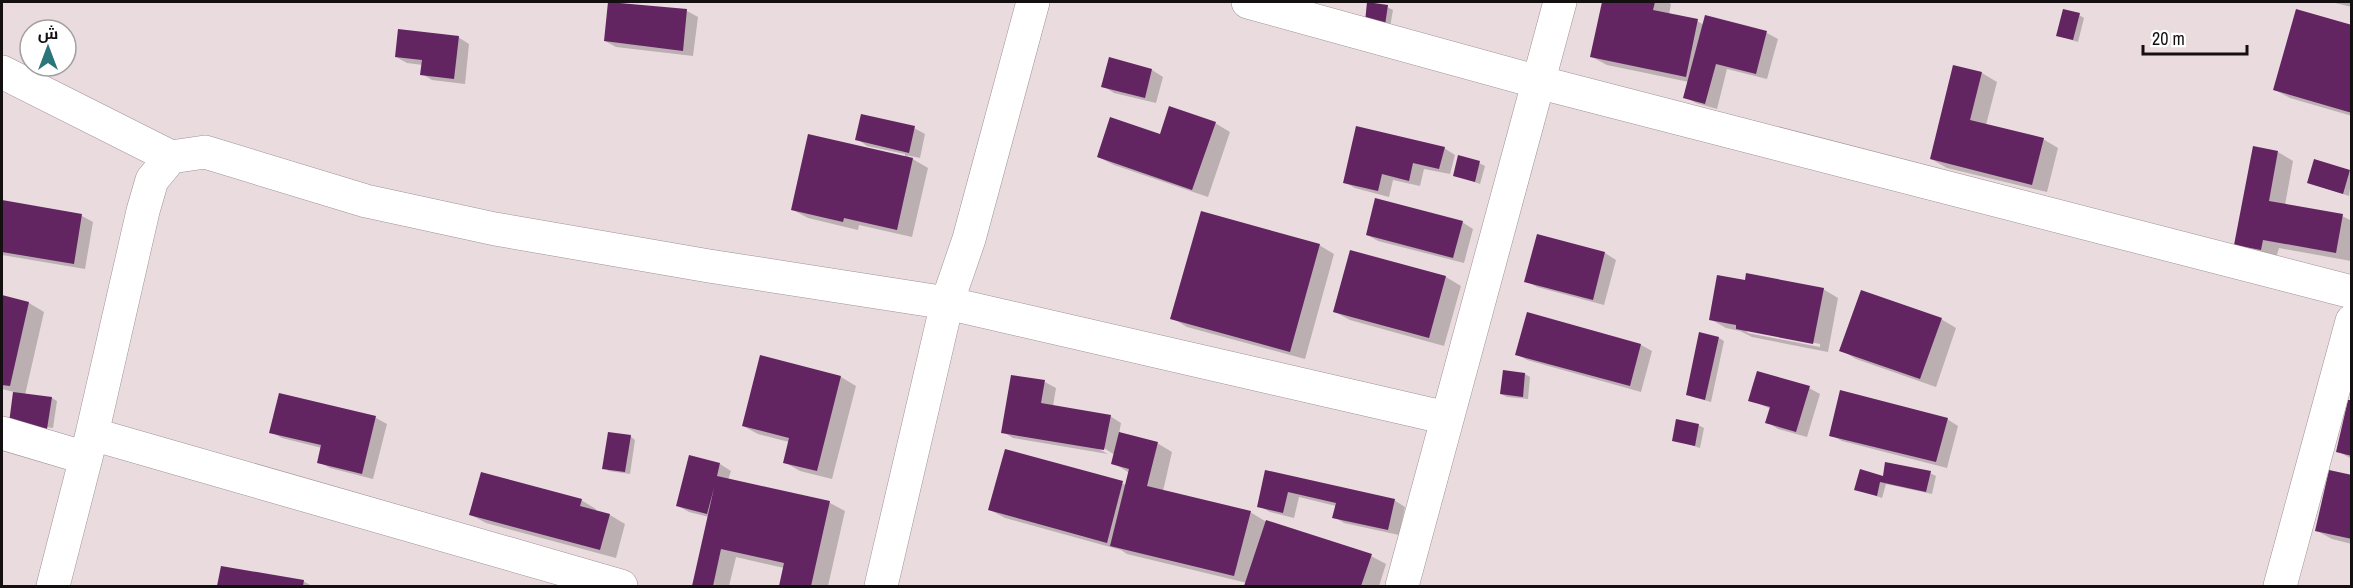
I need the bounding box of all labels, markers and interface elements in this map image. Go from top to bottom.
north arrow [18,18,78,78]
scale bar [2143,18,2246,56]
text: ش [38,22,58,44]
text: 20 m [2152,26,2185,51]

